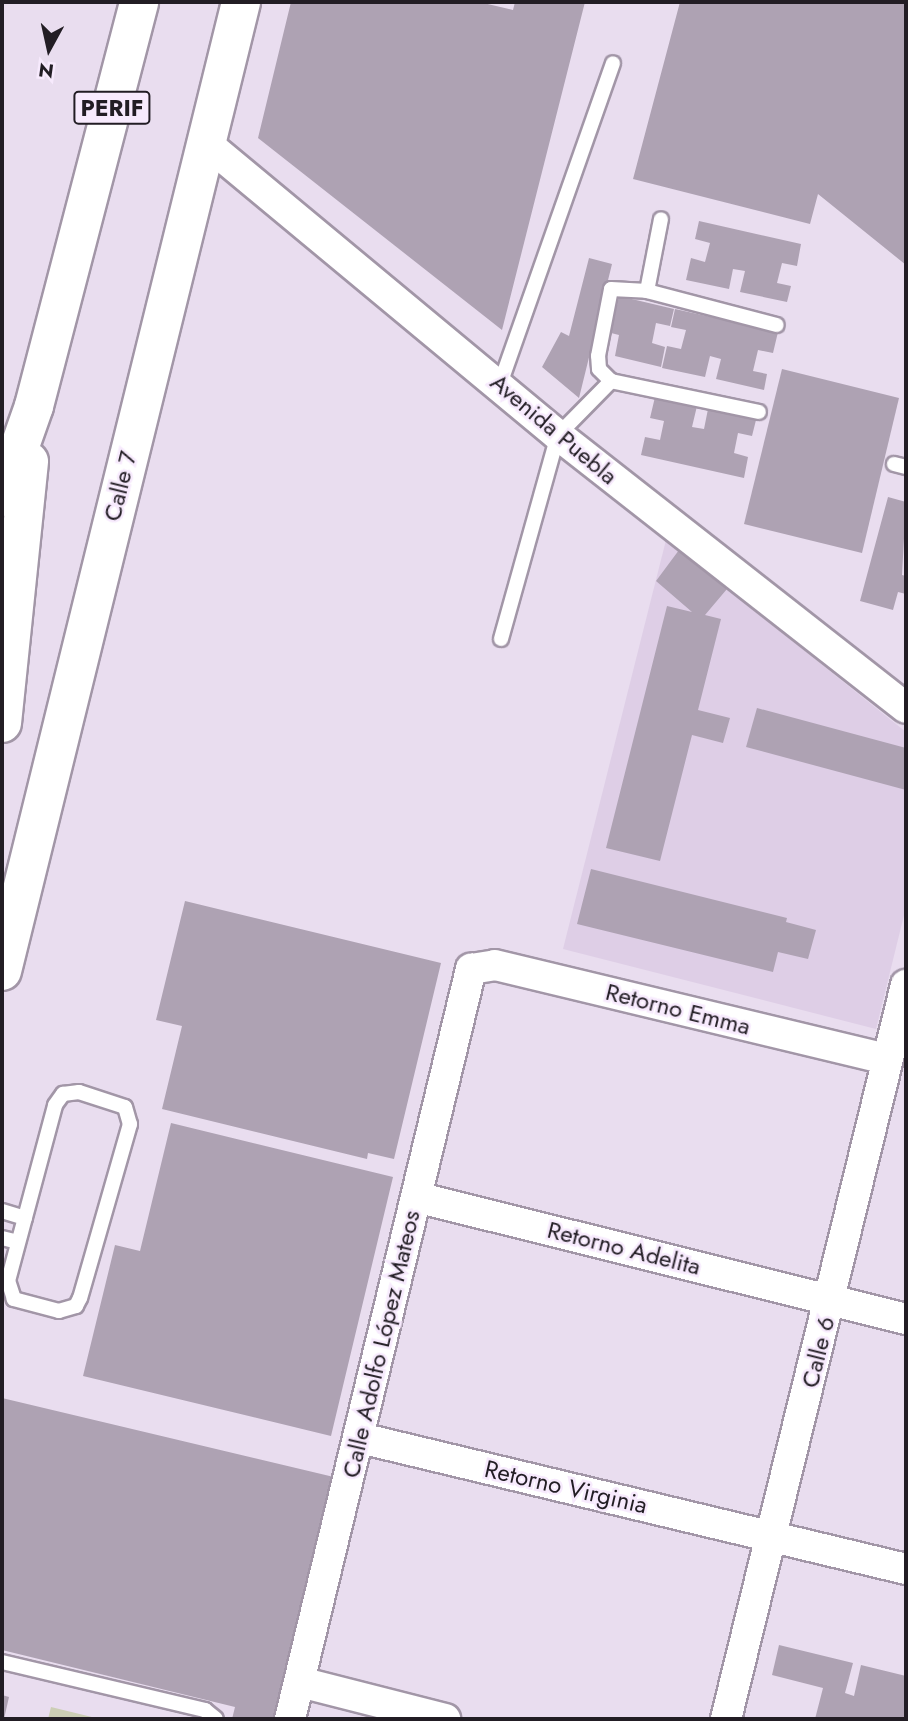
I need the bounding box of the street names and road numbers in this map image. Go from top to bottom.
road number: PERIF [72,88,152,128]
street label: Avenida Puebla [485,368,623,490]
street label: Calle 7 [97,448,143,524]
street label: Retorno Emma [603,977,753,1041]
street label: Calle Adolfo López Mateos [336,1207,426,1481]
street label: Retorno Adelita [544,1215,704,1281]
street label: Calle 6 [795,1313,841,1391]
street label: Retorno Virginia [482,1454,650,1520]

